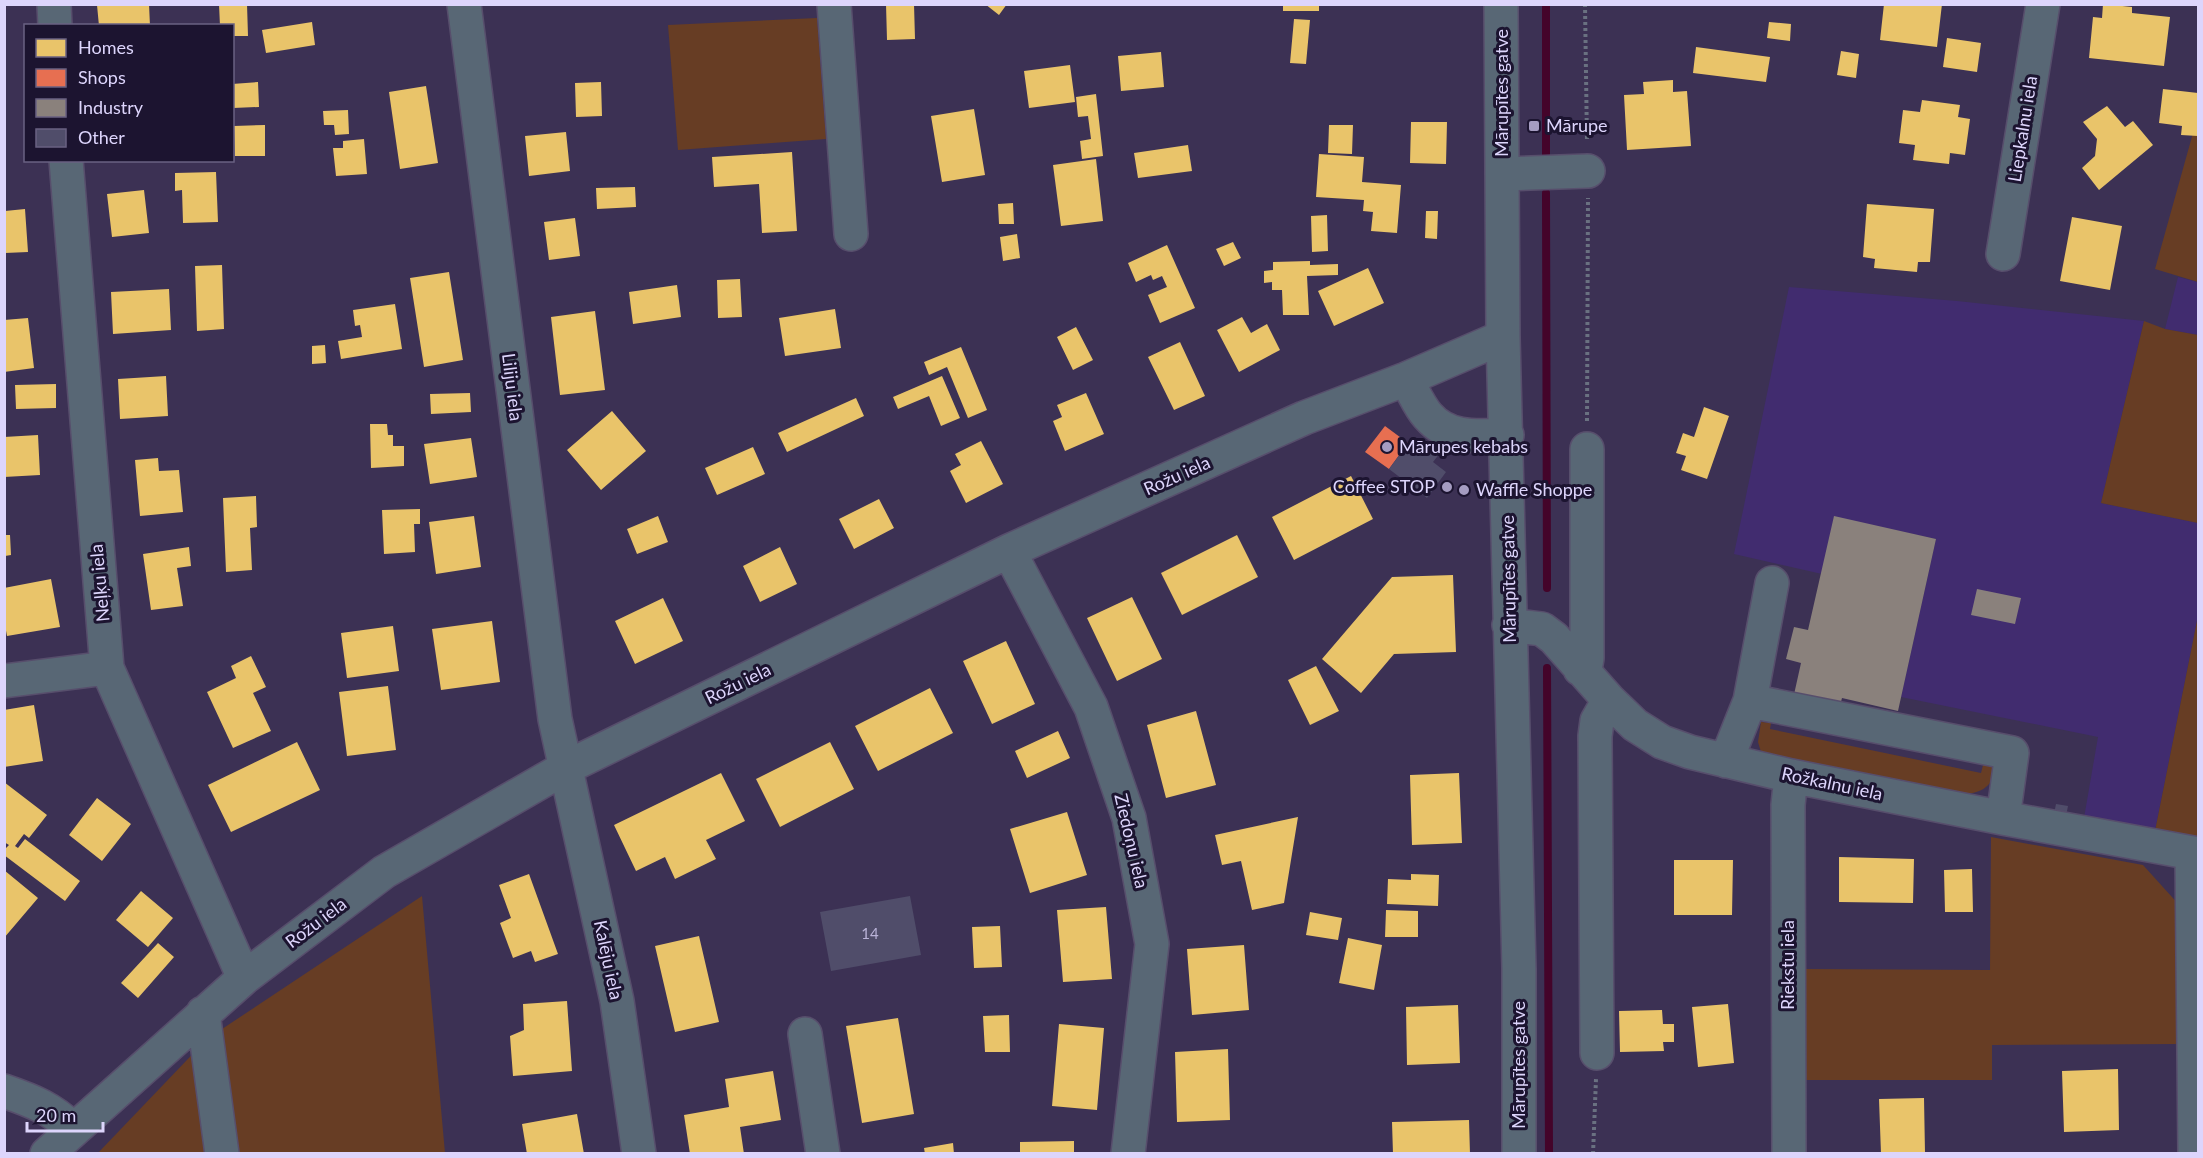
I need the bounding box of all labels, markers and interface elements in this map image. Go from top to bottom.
legend [24,24,234,162]
street label: Mārupītes gatve [1490,29,1512,157]
text: Homes [78,36,134,58]
text: Shops [78,66,126,88]
street label: Liepkalnu iela [2003,74,2041,184]
text: Industry [78,96,144,118]
place label: Mārupe [1546,114,1608,136]
marker: Mārupe [1527,119,1541,133]
text: Other [78,126,125,148]
street label: Liliju iela [498,352,528,422]
place label: Mārupes kebabs [1399,435,1528,457]
marker: Mārupes kebabs [1380,440,1394,454]
street label: Rožu iela [1140,451,1213,499]
place label: Coffee STOP [1333,475,1435,497]
place label: Waffle Shoppe [1476,478,1592,500]
marker: Coffee STOP [1440,480,1454,494]
marker: Waffle Shoppe [1457,483,1471,497]
street label: Mārupītes gatve [1496,515,1520,643]
street label: Neļķu iela [85,543,113,623]
street label: Rožu iela [701,658,774,708]
street label: Rožkalnu iela [1780,762,1885,804]
street label: Ziedoņu iela [1110,791,1154,890]
street label: Rožu iela [281,892,350,952]
street label: Kalēju iela [590,918,628,1001]
street label: Riekstu iela [1776,920,1798,1010]
house number: 14 [861,924,879,942]
street label: Mārupītes gatve [1507,1001,1529,1129]
scale bar [27,1095,104,1133]
text: 20 m [36,1104,76,1126]

